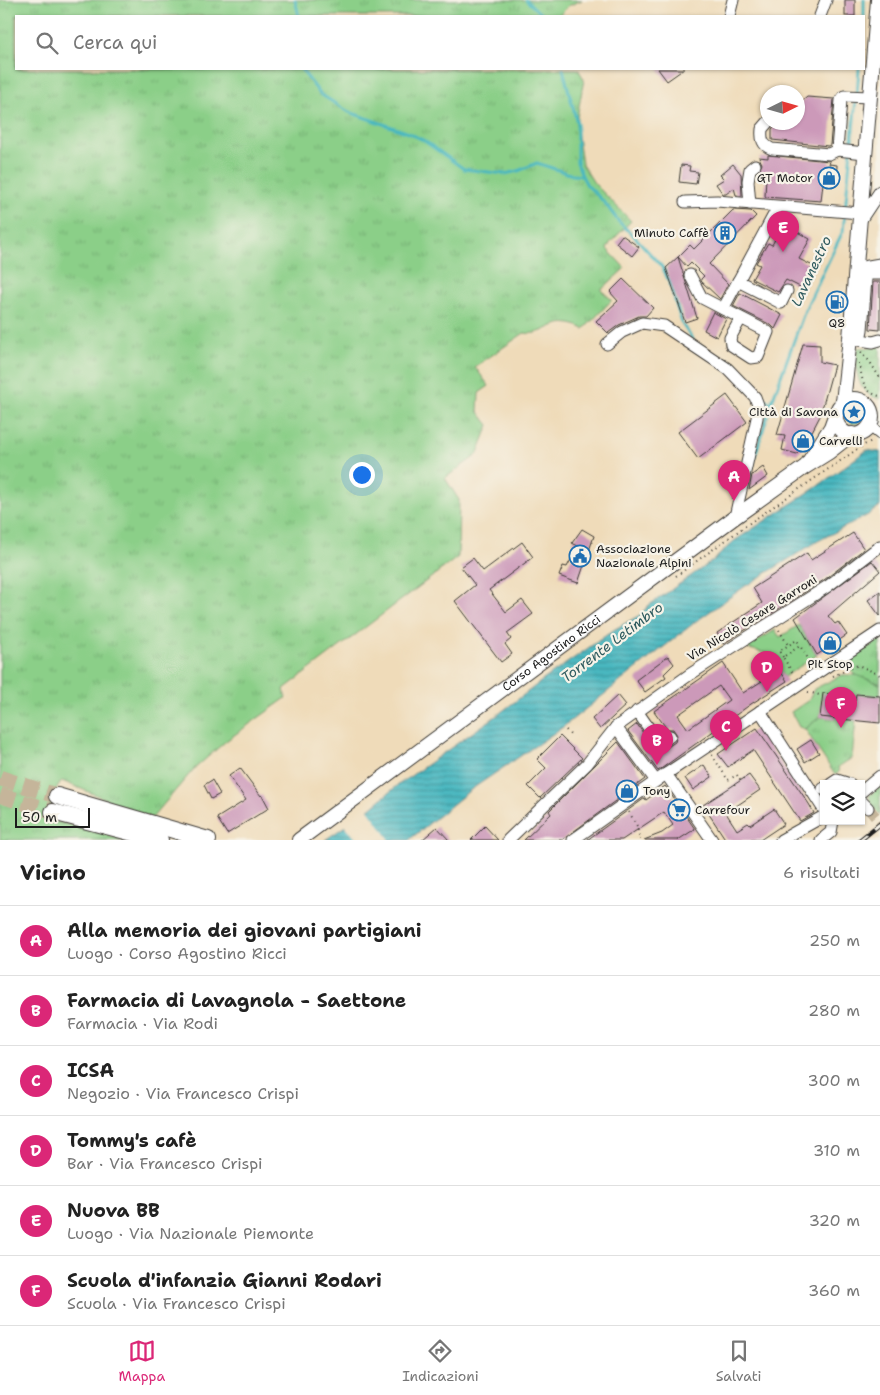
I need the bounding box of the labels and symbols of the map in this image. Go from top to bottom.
north arrow [760,85,805,130]
shop icon: GT Motor [817,166,841,190]
place label: GT Motor [757,170,813,186]
pin: E [767,211,799,252]
building icon: Minuto Caffè [713,221,737,245]
place label: Minuto Caffè [634,225,709,241]
water label: Lavanestro [787,233,835,309]
fuel station icon: Q8 [825,290,849,314]
place label: Q8 [828,315,846,331]
place icon: Città di Savona [842,400,866,424]
place label: Città di Savona [749,404,839,420]
shop icon: Carvelli [791,429,815,453]
place label: Carvelli [819,433,863,449]
pin: A [718,460,750,501]
your location [349,462,375,488]
place label: Associazione Nazionale Alpini [596,541,692,571]
public building icon: Associazione Nazionale Alpini [568,544,592,568]
street label: Via Nicolò Cesare Garroni [684,571,820,665]
water label: Torrente Letimbro [558,598,666,686]
street label: Corso Agostino Ricci [499,611,604,695]
shop icon: Pit Stop [818,631,842,655]
pin: D [751,651,783,692]
place label: Pit Stop [807,656,853,672]
pin: F [825,687,857,728]
pin: C [710,710,742,751]
pin: B [641,724,673,765]
shop icon: Tony [615,779,639,803]
place label: Tony [643,783,670,799]
supermarket icon: Carrefour [667,798,691,822]
place label: Carrefour [695,802,751,818]
scale bar [15,805,90,828]

